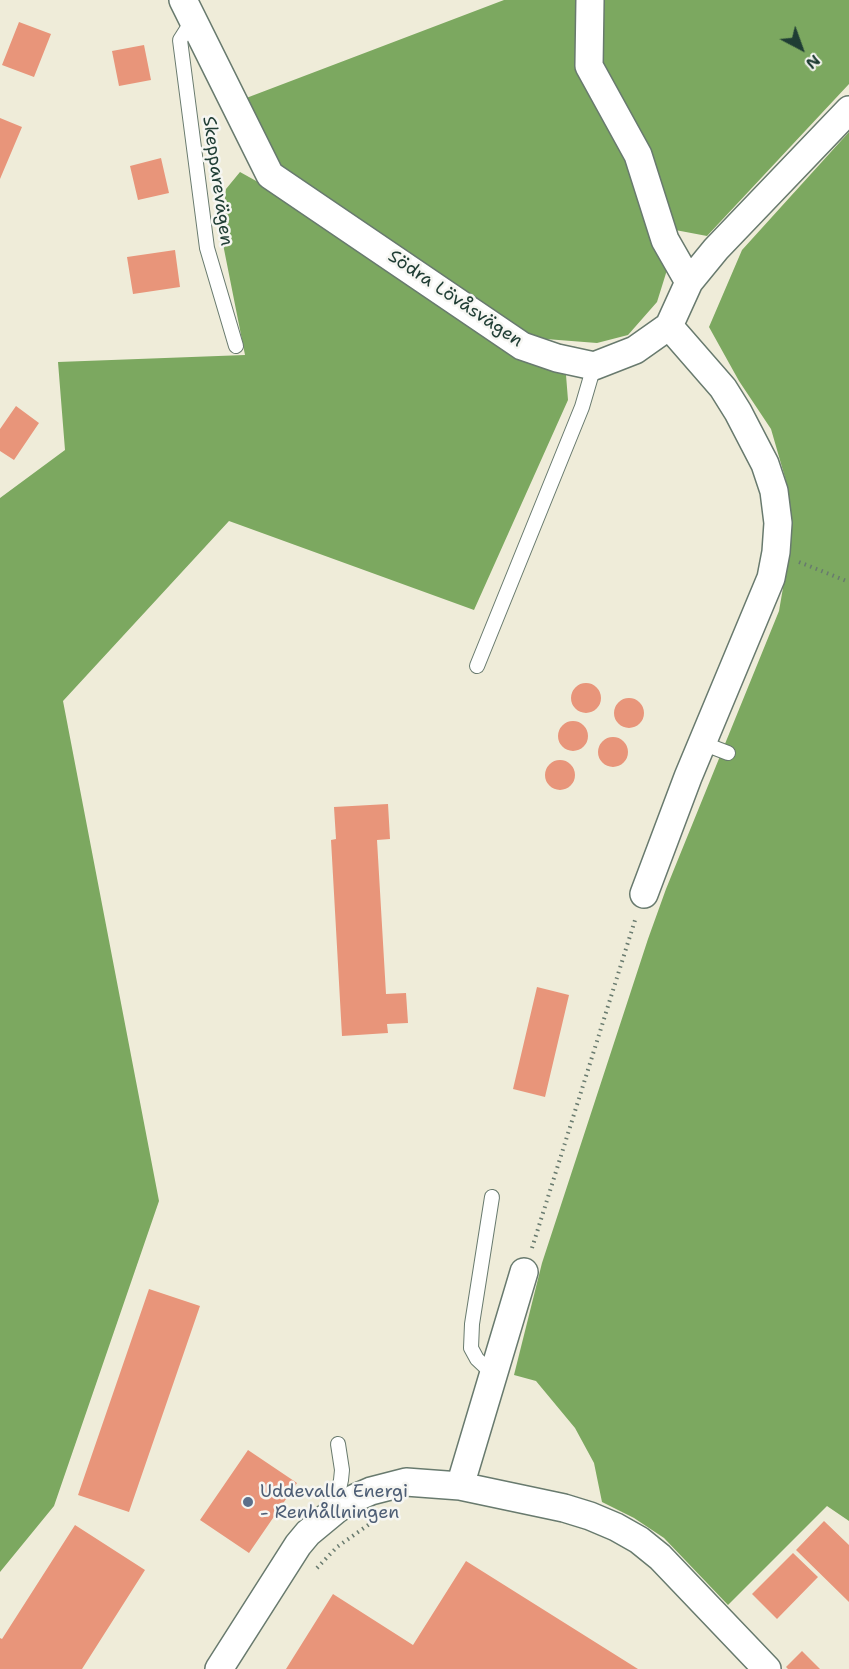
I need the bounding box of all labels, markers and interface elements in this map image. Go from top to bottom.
north arrow [771,18,831,78]
text: N [801,50,825,74]
street label: Skepparevägen [197,115,237,247]
street label: Södra Lövåsvägen [383,246,527,352]
place label: Uddevalla Energi - Renhållningen [260,1481,408,1524]
marker: Uddevalla Energi - Renhållningen [241,1495,255,1509]

